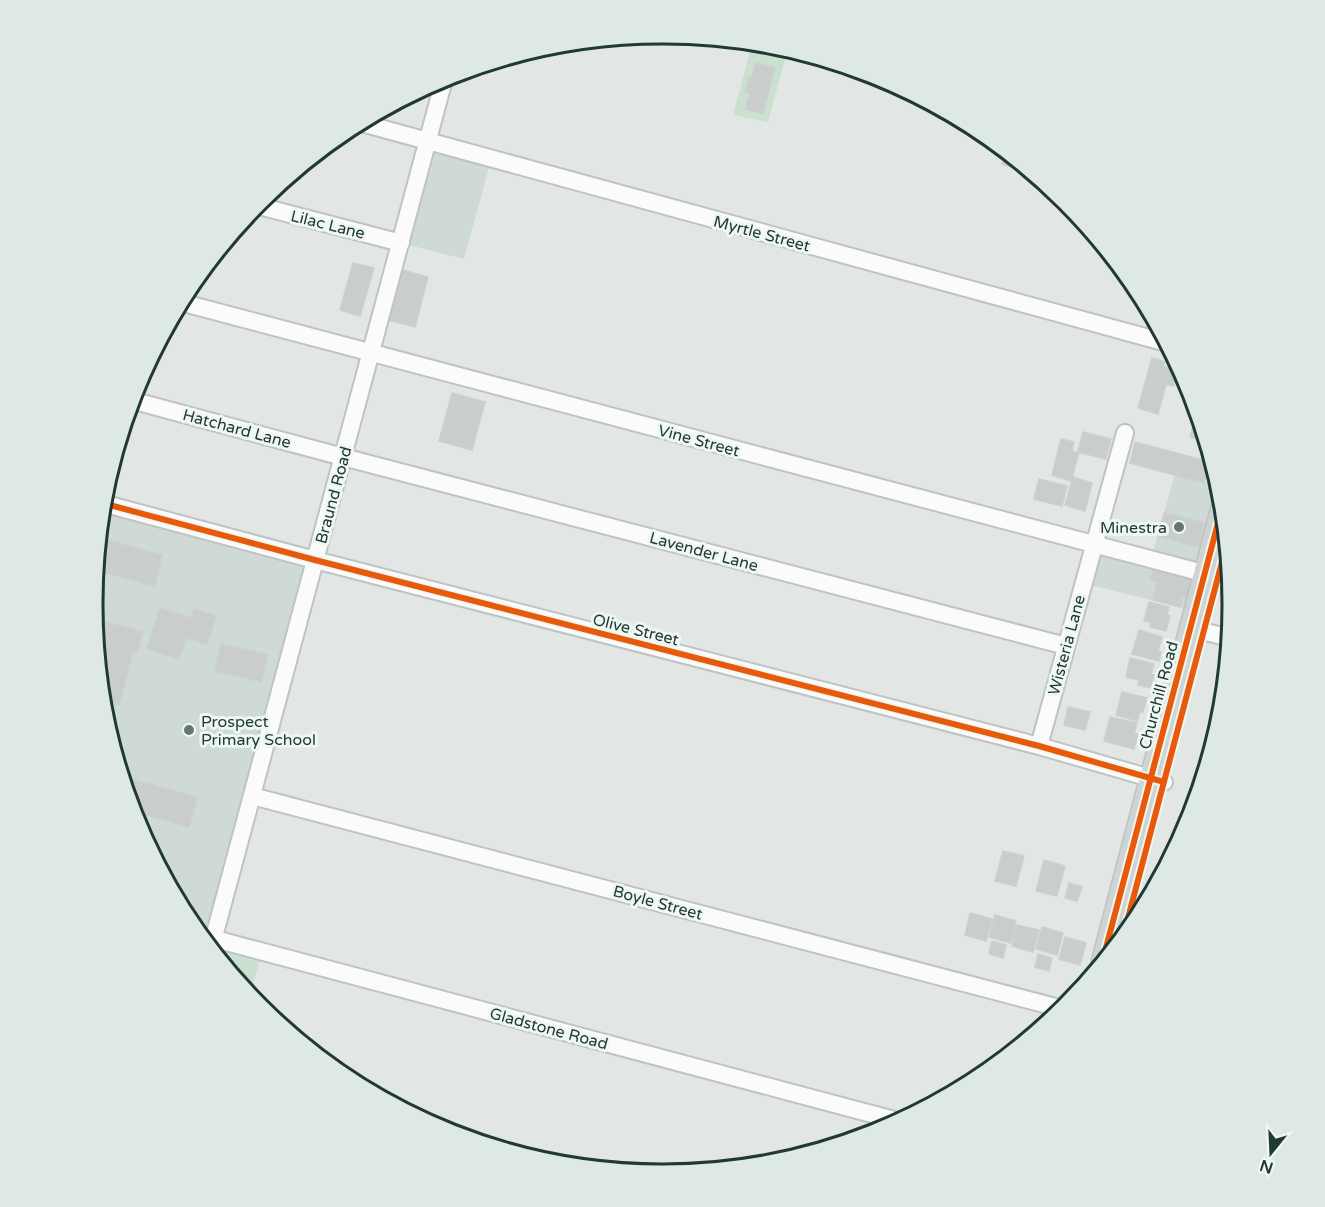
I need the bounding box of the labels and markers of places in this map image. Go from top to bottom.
place label: Minestra [1100,518,1167,538]
marker: Minestra [1172,520,1186,534]
place label: Prospect Primary School [201,712,316,750]
marker: Prospect Primary School [182,723,196,737]

